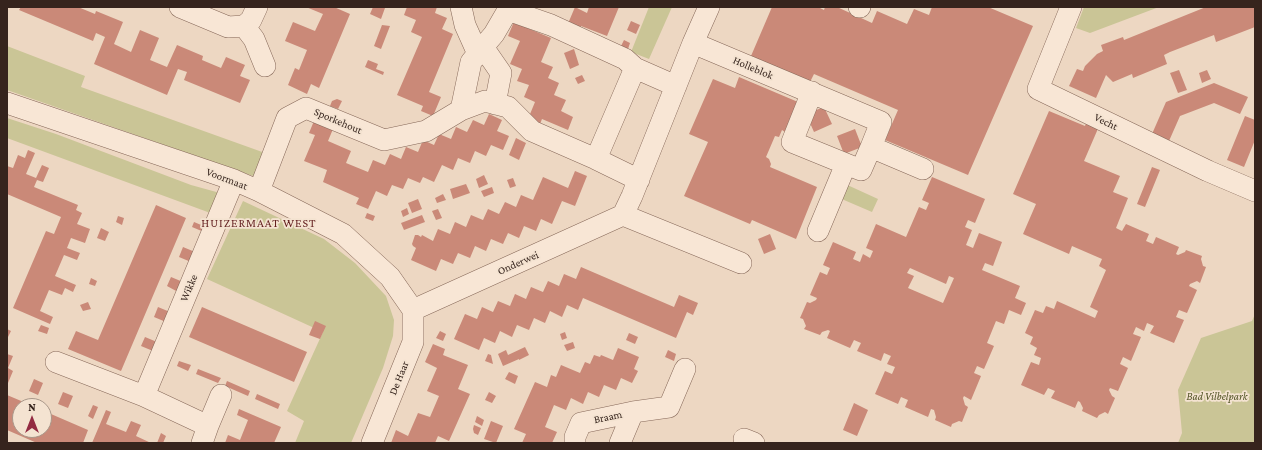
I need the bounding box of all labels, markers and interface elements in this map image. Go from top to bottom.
street label: Holleblok [731,54,775,82]
street label: Sporkehout [312,105,364,137]
street label: Vecht [1092,111,1120,133]
street label: Voormaat [204,165,250,193]
district label: HUIZERMAAT WEST [201,216,317,230]
street label: Onderwei [495,248,541,278]
street label: Wikke [177,273,201,303]
street label: De Haar [386,359,412,397]
park label: Bad Vilbelpark [1187,390,1247,404]
north arrow [12,398,52,438]
text: N [28,401,36,413]
street label: Braam [593,408,623,426]

